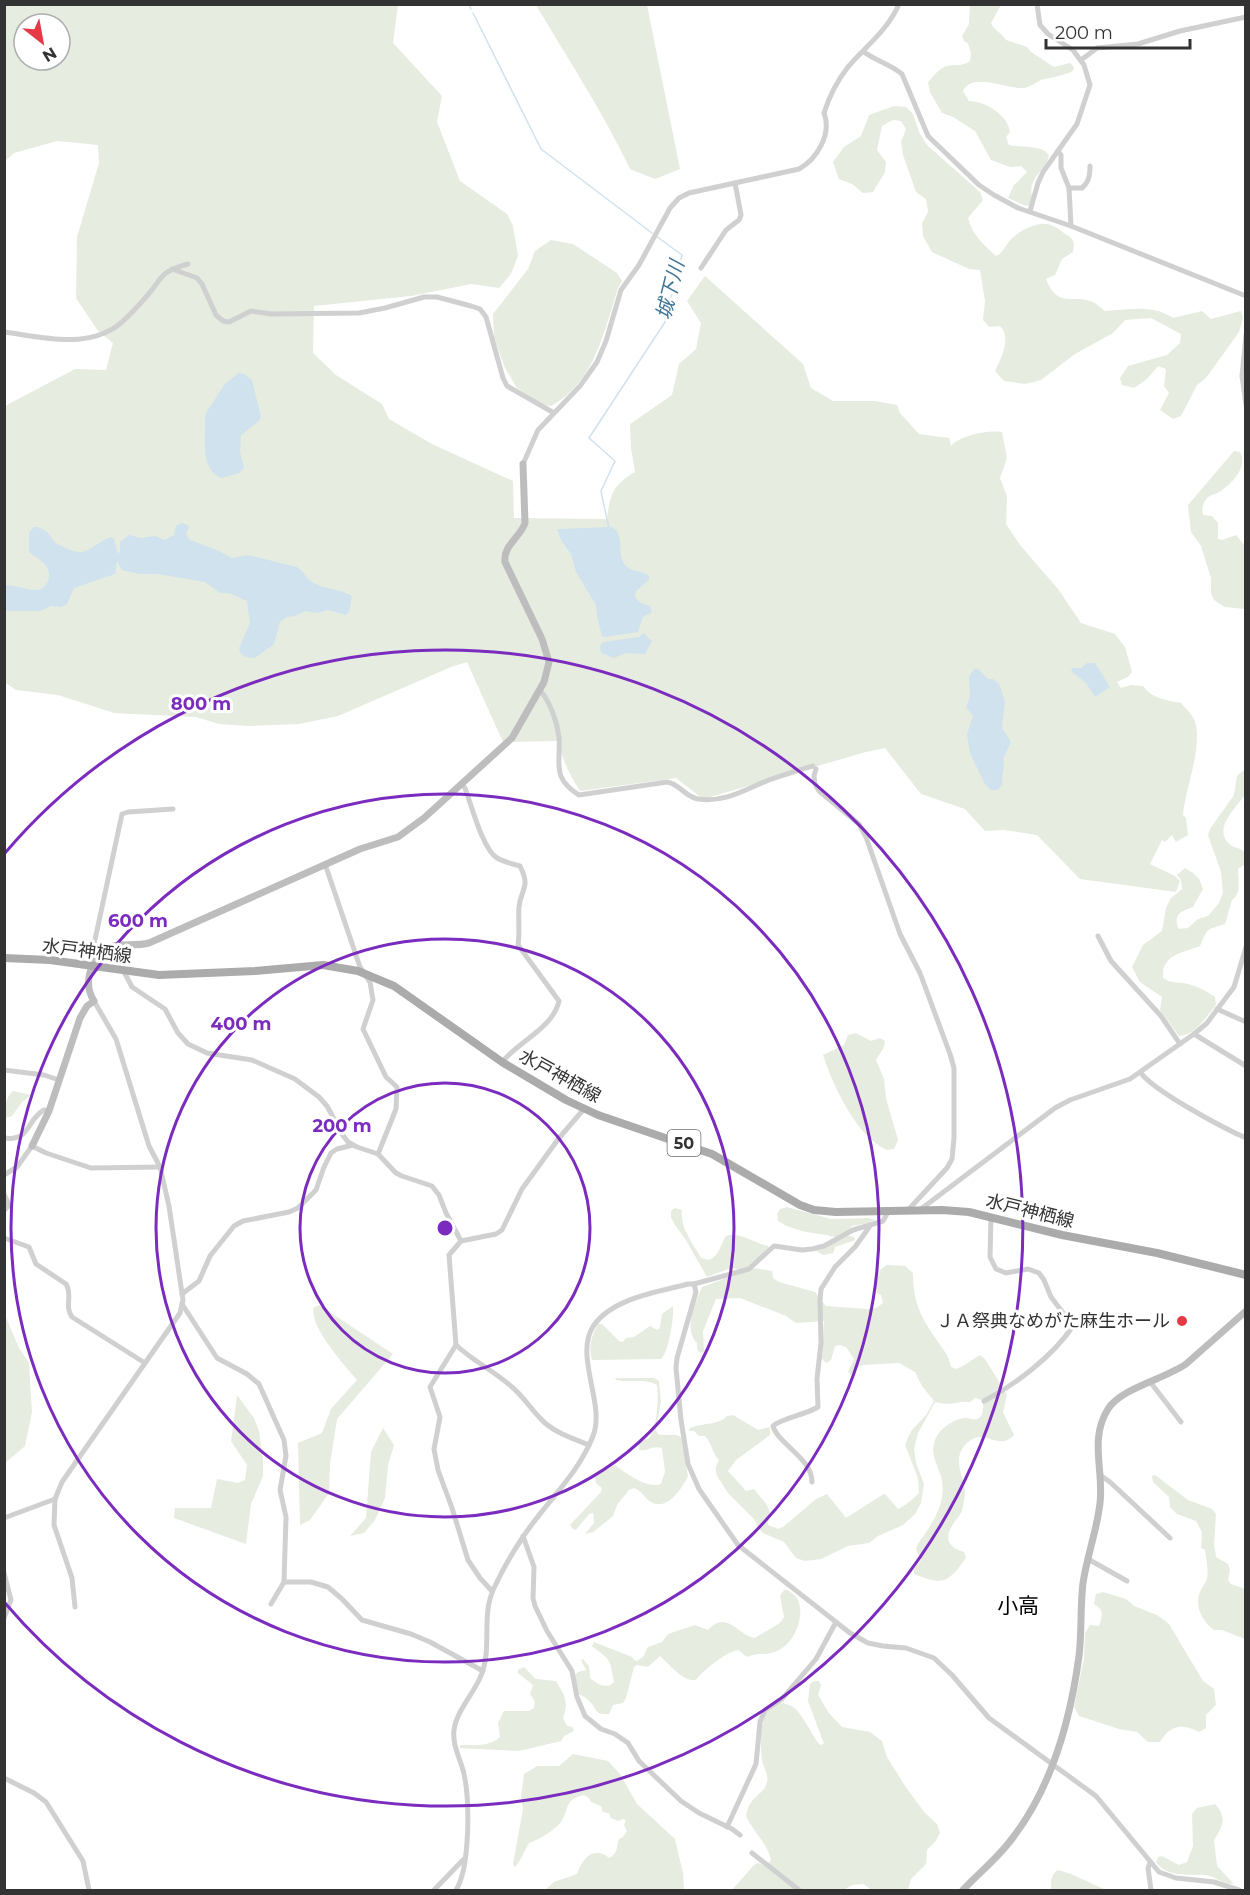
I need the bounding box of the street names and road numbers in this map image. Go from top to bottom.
street label: 水戸神栖線 [41,935,133,967]
street label: 水戸神栖線 [515,1045,605,1107]
road number: 50 [668,1130,700,1156]
street label: 水戸神栖線 [984,1189,1076,1233]

